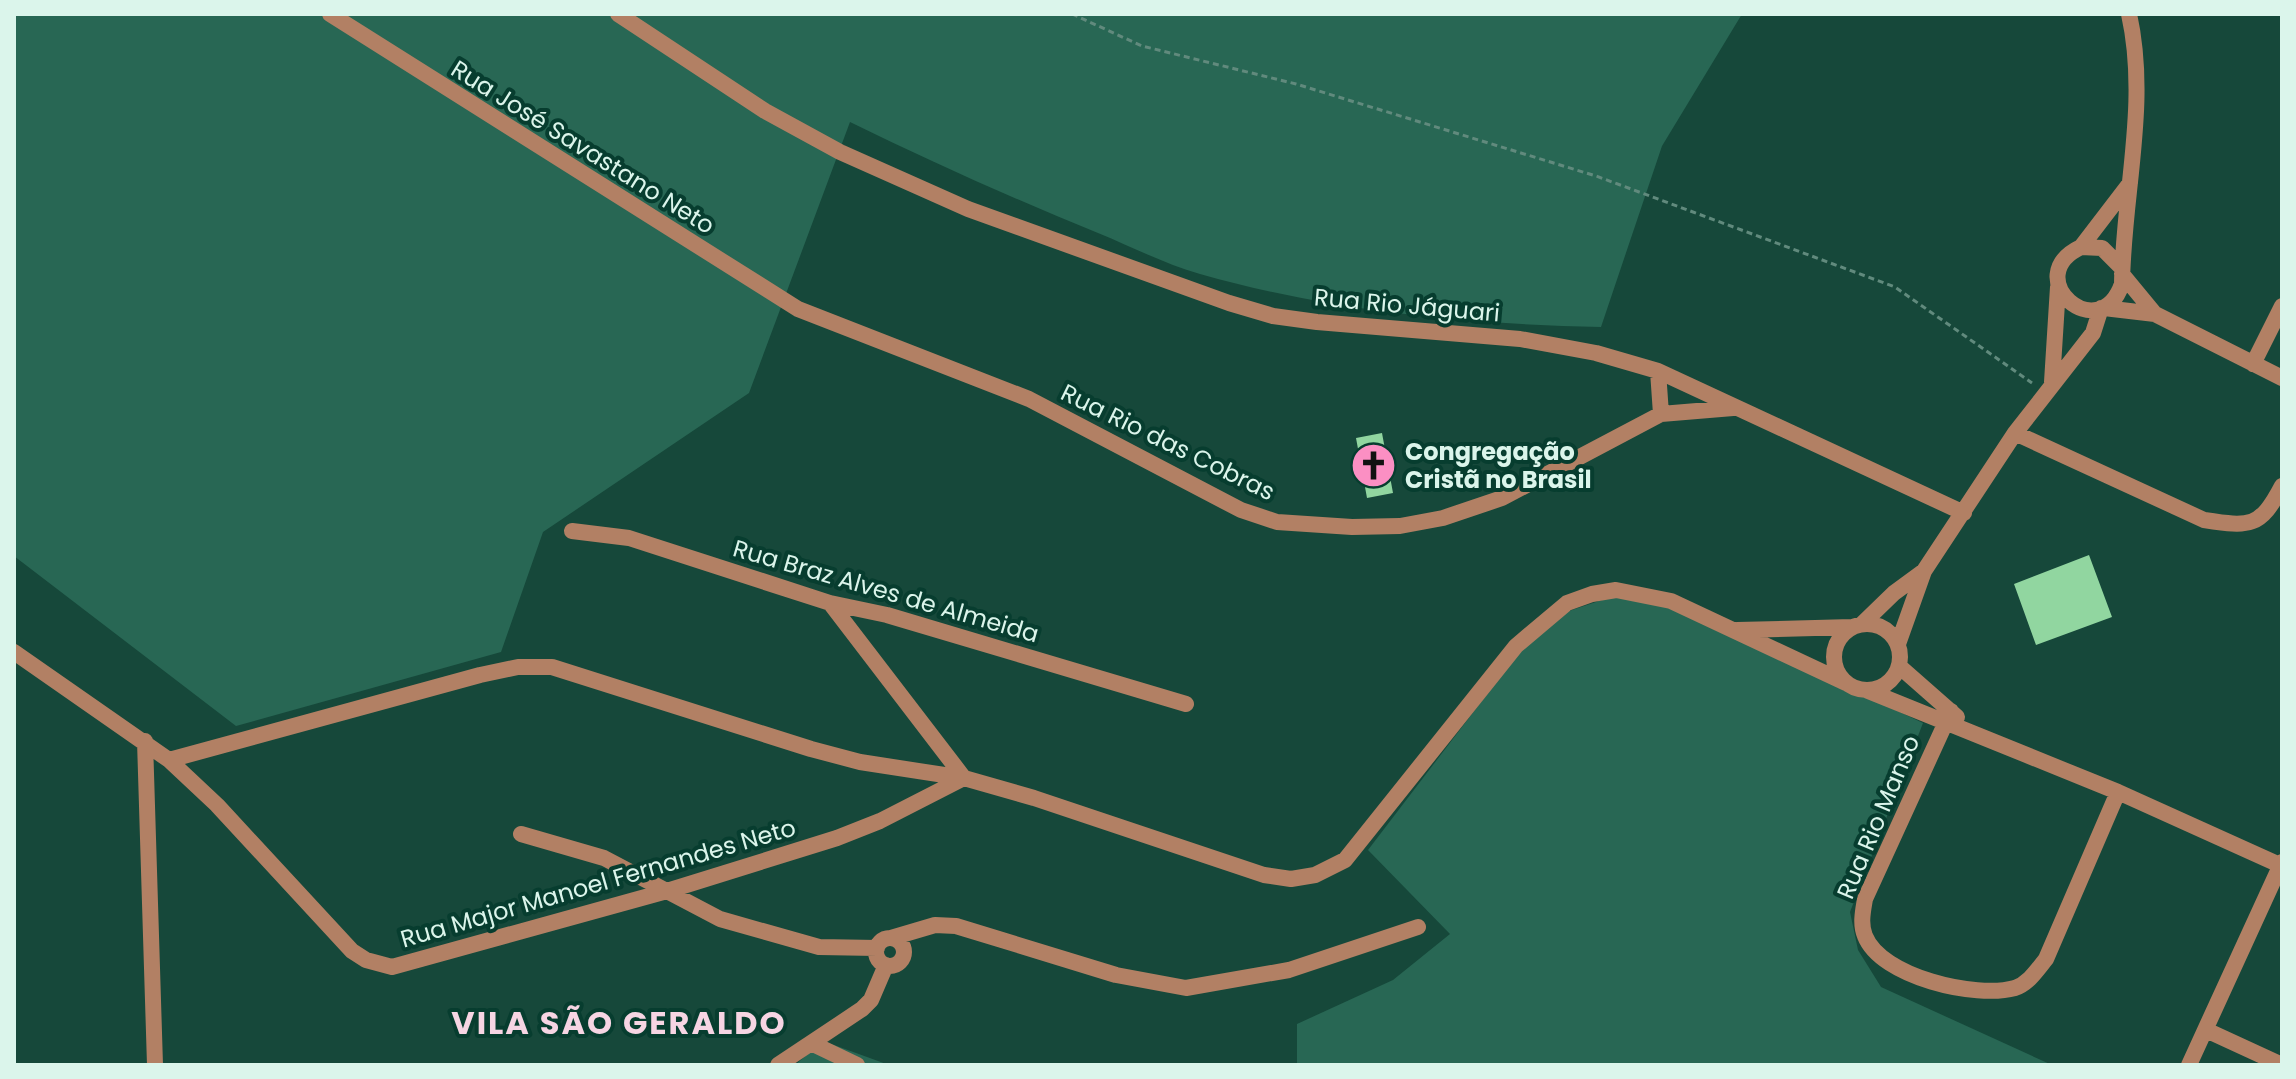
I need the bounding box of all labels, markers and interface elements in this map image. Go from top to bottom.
street label: Rua José Savastano Neto [445,52,721,242]
street label: Rua Rio Jáguari [1313,280,1501,330]
street label: Rua Rio das Cobras [1056,376,1280,508]
place label: Congregação Cristã no Brasil [1405,435,1592,496]
church icon: Congregação Cristã no Brasil [1350,441,1398,489]
street label: Rua Braz Alves de Almeida [729,531,1043,651]
street label: Rua Rio Manso [1829,730,1927,904]
street label: Rua Major Manoel Fernandes Neto [397,811,799,955]
district label: VILA SÃO GERALDO [451,1000,787,1045]

